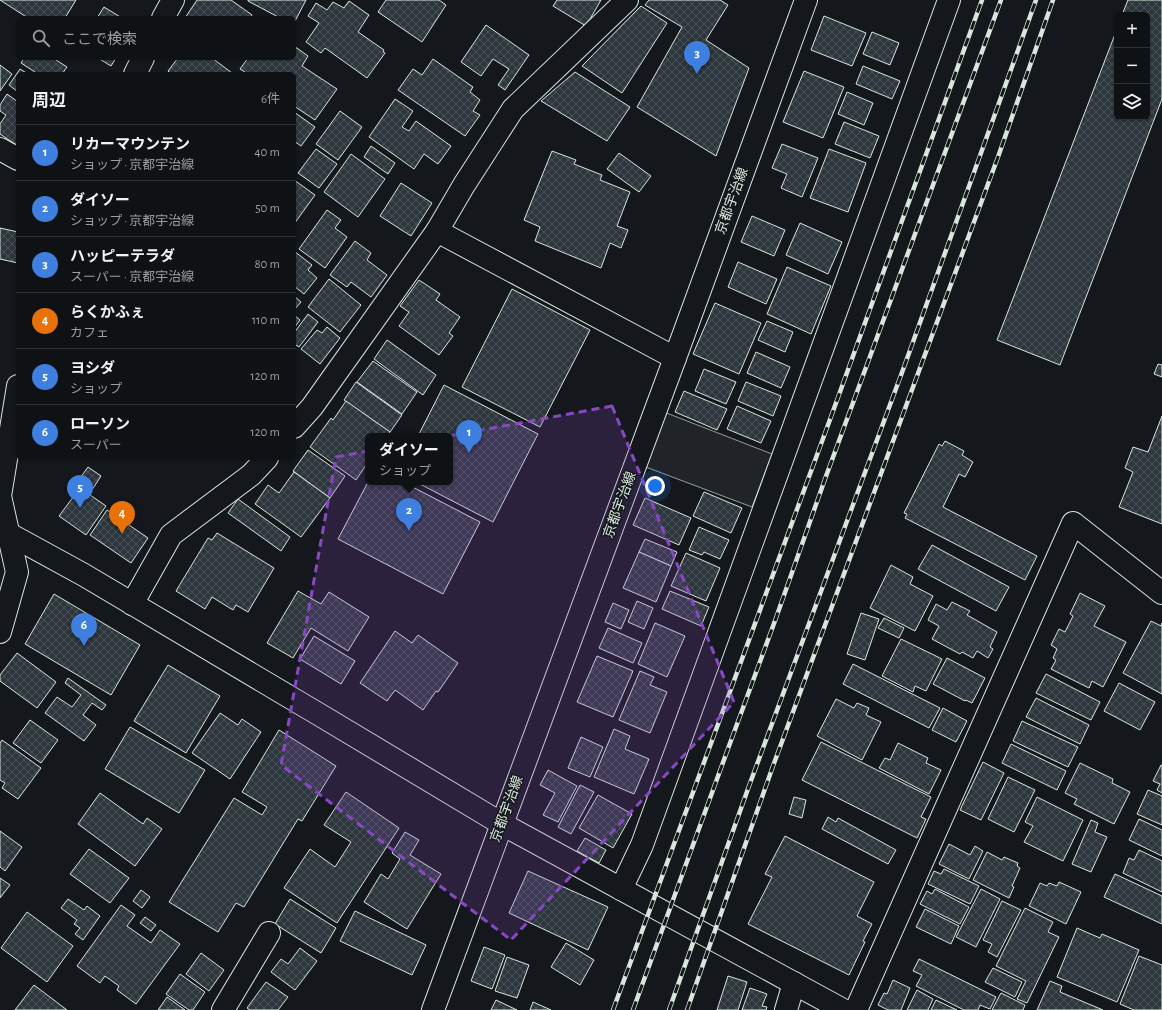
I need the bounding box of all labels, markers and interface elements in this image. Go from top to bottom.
map controls [1114,12,1150,120]
button: + [1114,12,1150,48]
search box [16,16,296,60]
icon: search [30,27,52,49]
text: ここで検索 [62,32,137,47]
pin: 3 [684,41,710,74]
button: − [1114,48,1150,84]
button: layers [1114,84,1150,120]
text: 周辺 [32,92,66,109]
text: 6件 [261,93,280,106]
text: リカーマウンテン [70,137,190,152]
text: 1 [43,146,47,159]
text: 40 m [254,146,280,159]
text: ショップ · 京都宇治線 [70,159,194,172]
street label: 京都宇治線 [713,165,751,236]
text: ダイソー [70,193,130,208]
text: 2 [42,202,48,215]
text: 50 m [255,202,280,215]
text: ショップ · 京都宇治線 [70,215,194,228]
text: ハッピーテラダ [70,249,175,264]
text: 3 [42,258,48,271]
text: 80 m [254,258,280,271]
text: スーパー · 京都宇治線 [70,271,194,284]
text: らくかふぇ [70,305,145,320]
text: 4 [42,314,48,327]
text: 110 m [252,314,280,327]
text: カフェ [70,327,109,340]
text: ヨシダ [70,361,115,376]
text: 5 [42,370,48,383]
text: 120 m [250,370,280,383]
text: ショップ [70,383,122,396]
text: ローソン [70,417,130,432]
pin: 1 [456,420,482,453]
text: 6 [42,426,48,439]
text: 120 m [250,426,280,439]
popup [365,433,453,485]
text: スーパー [70,439,122,452]
text: ダイソー [379,443,439,458]
text: ショップ [379,465,431,478]
street label: 京都宇治線 [601,469,639,540]
pin: 5 [67,475,93,508]
your location [645,476,665,496]
pin: 2 [396,498,422,531]
pin: 4 [109,501,135,534]
pin: 6 [71,613,97,646]
street label: 京都宇治線 [488,773,526,844]

